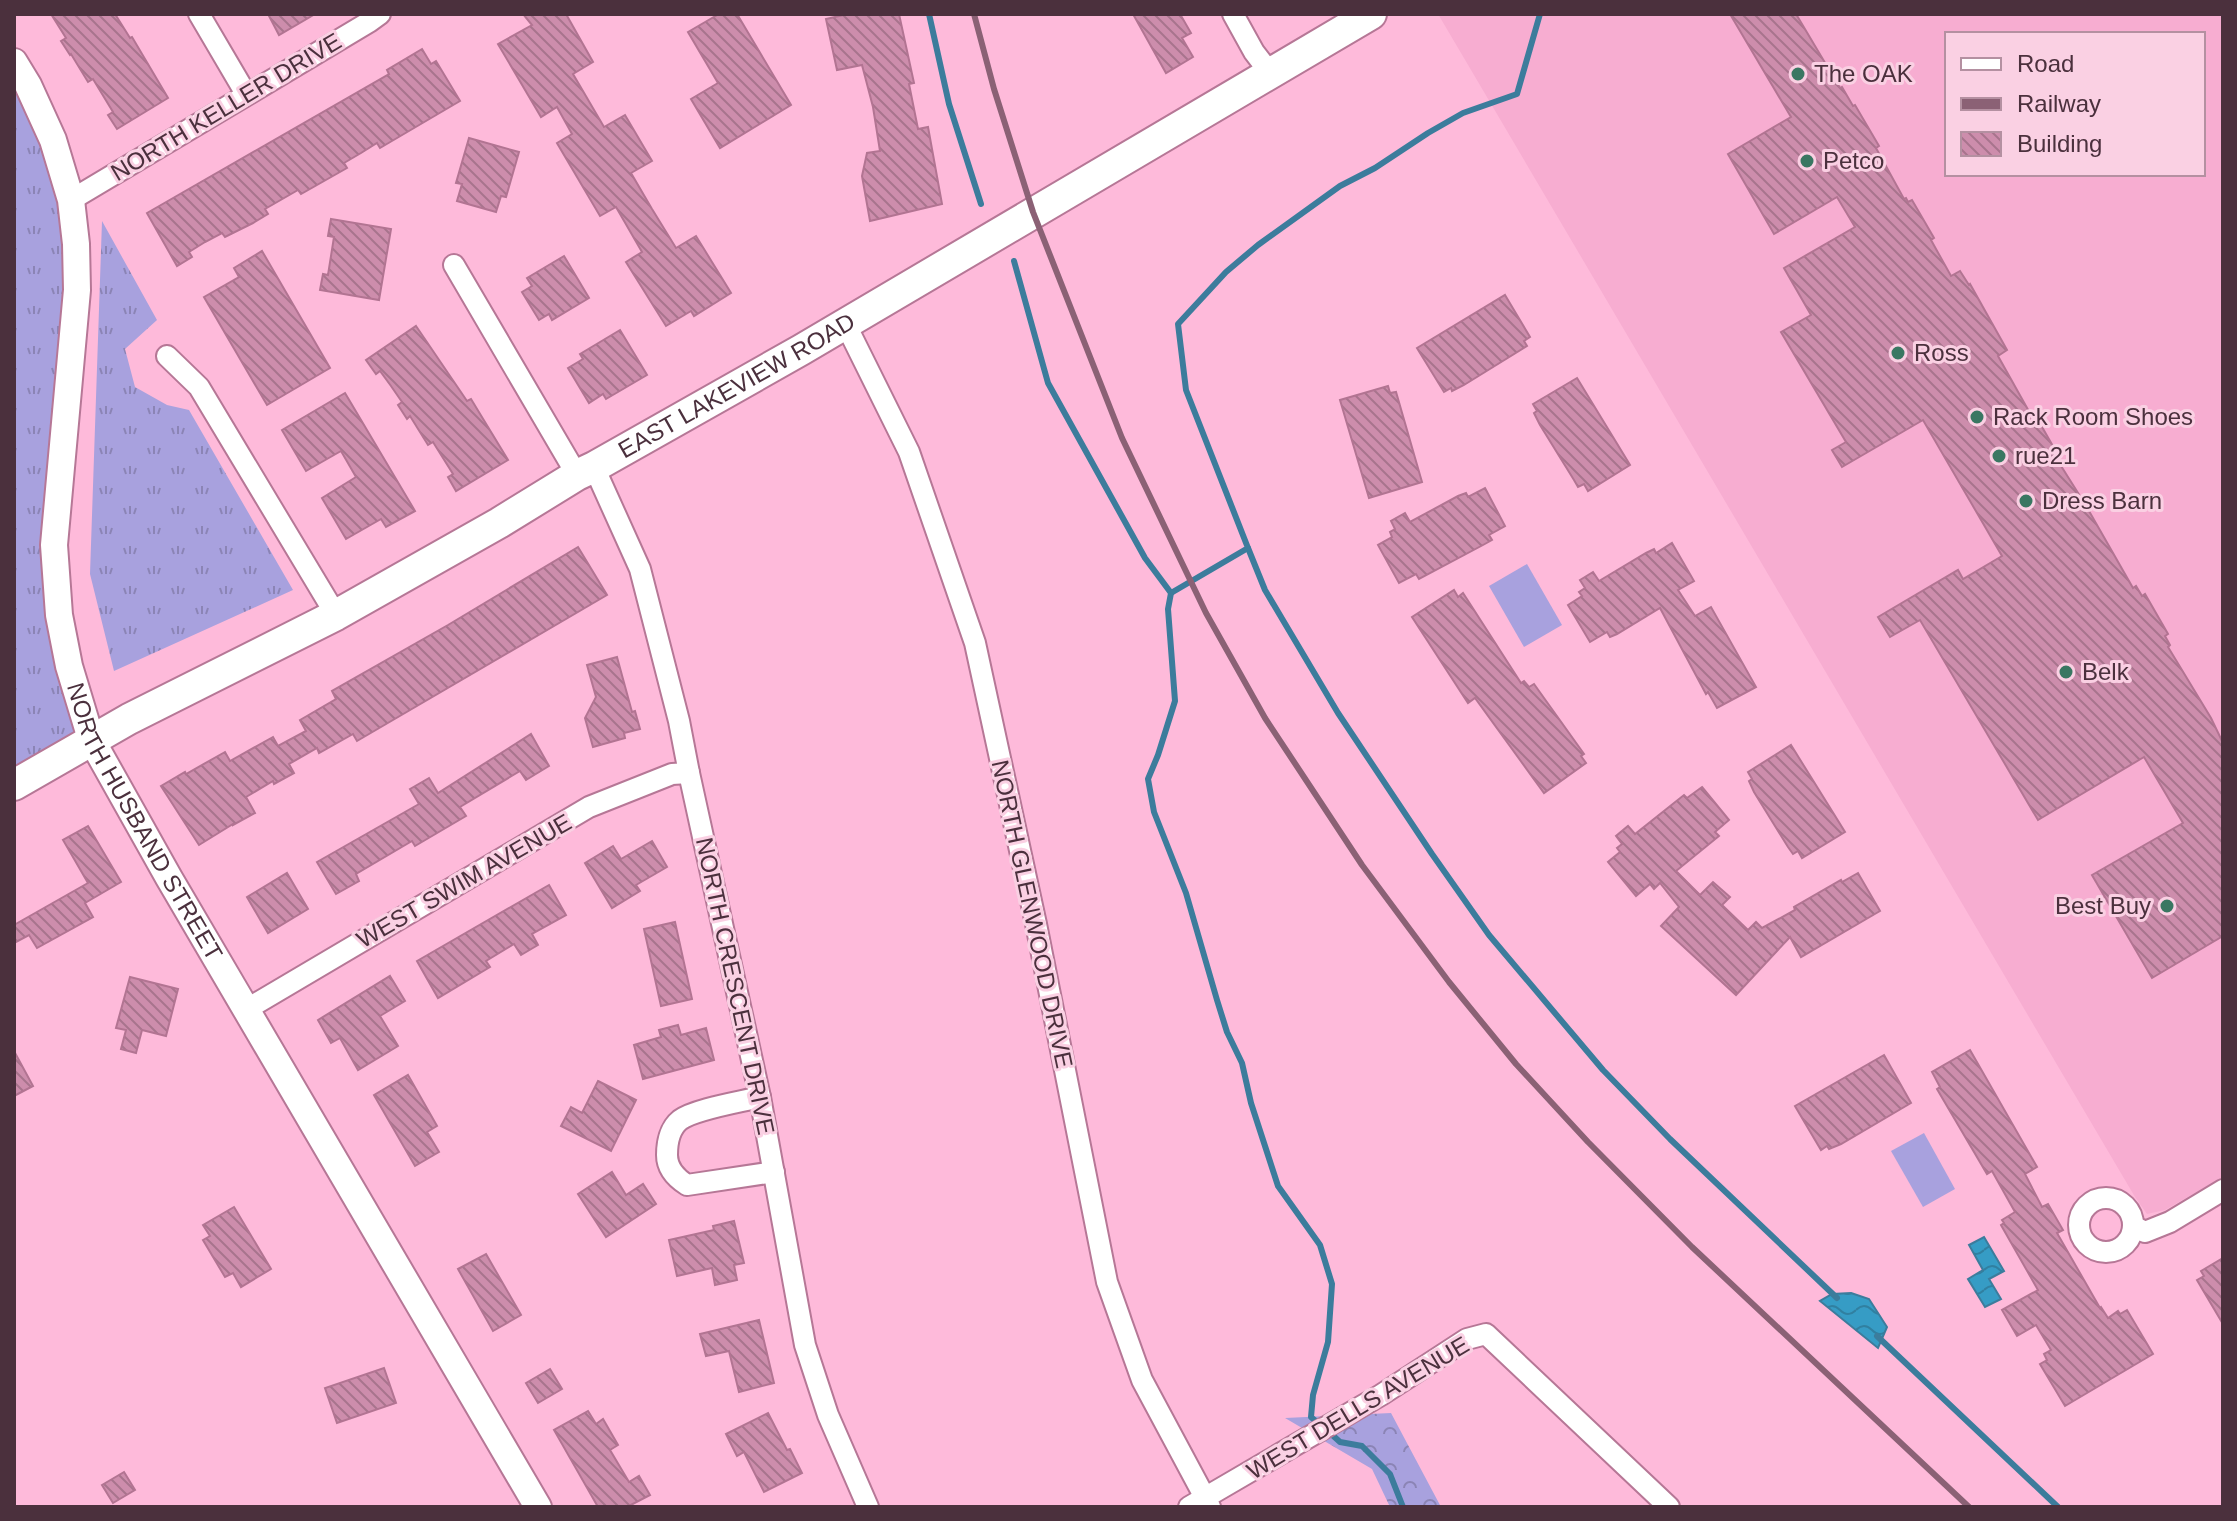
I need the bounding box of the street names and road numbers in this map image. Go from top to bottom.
street label: NORTH KELLER DRIVE [106,27,346,186]
street label: EAST LAKEVIEW ROAD [614,307,860,463]
street label: NORTH HUSBAND STREET [62,680,228,965]
street label: NORTH GLENWOOD DRIVE [987,757,1078,1070]
street label: WEST SWIM AVENUE [352,808,576,953]
street label: NORTH CRESCENT DRIVE [691,835,780,1137]
street label: WEST DELLS AVENUE [1242,1331,1474,1485]

